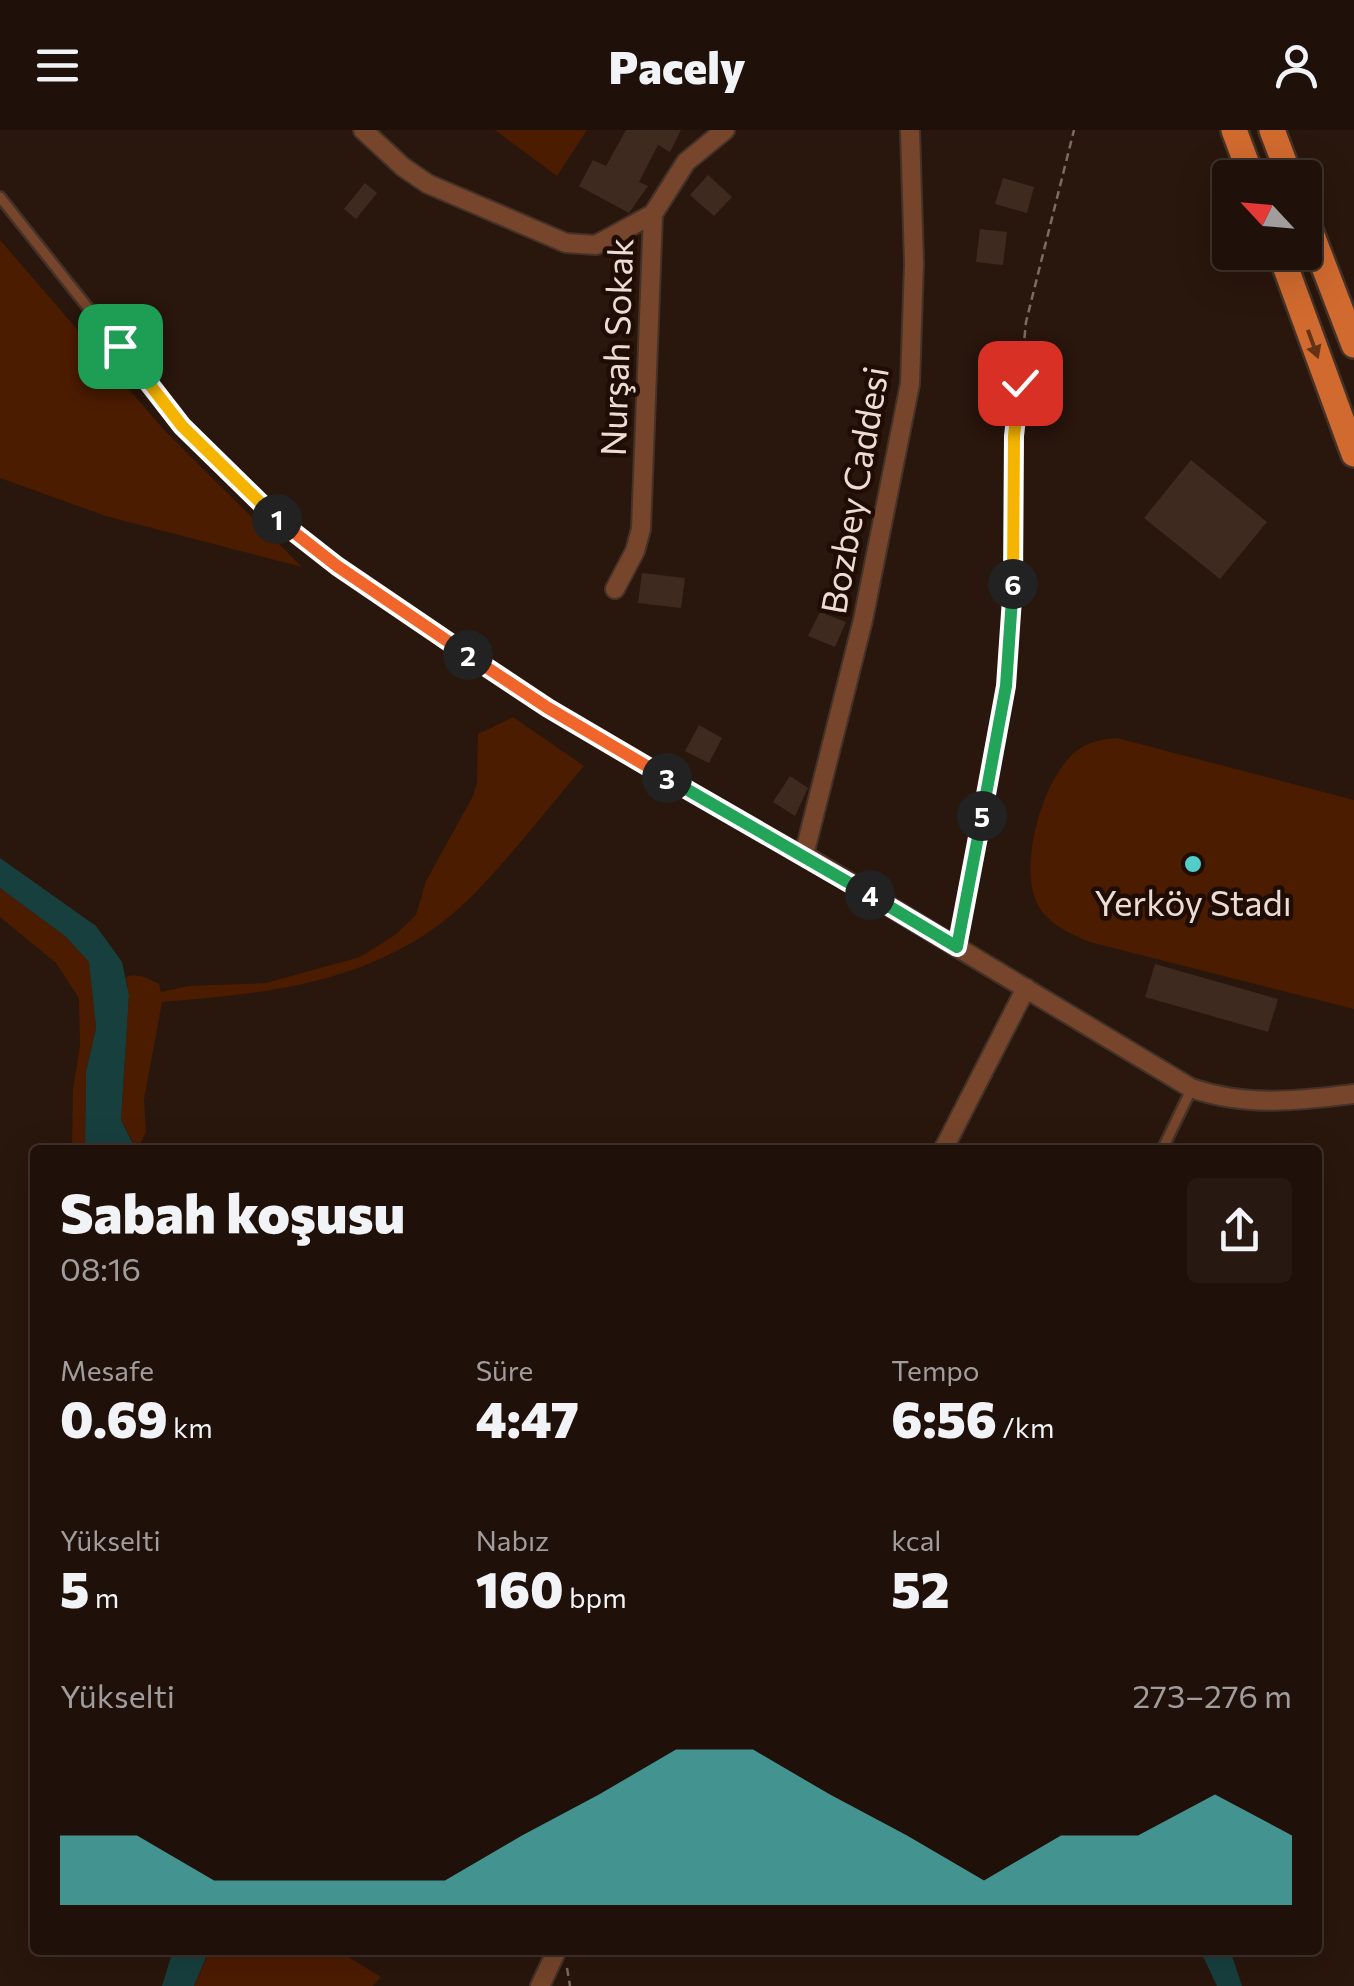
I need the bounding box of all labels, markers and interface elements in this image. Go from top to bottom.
icon: menu [30,38,85,93]
text: Pacely [609,38,745,93]
icon: person [1269,38,1324,93]
north arrow [1212,160,1322,270]
map controls [1212,160,1322,270]
street label: Nurşah Sokak [590,237,640,457]
pin [78,304,163,389]
icon: arrive [93,319,148,374]
one-way arrow [1306,329,1322,359]
pin [978,341,1063,426]
icon: check [993,356,1048,411]
street label: Bozbey Caddesi [810,363,896,617]
pin: 1 [252,494,302,544]
text: 1 [271,502,283,536]
pin: 6 [988,559,1038,609]
text: 6 [1004,567,1022,601]
pin: 2 [443,630,493,680]
text: 2 [460,638,476,672]
pin: 3 [642,753,692,803]
text: 3 [659,761,675,795]
pin: 5 [957,791,1007,841]
text: 5 [974,799,990,833]
marker: Yerköy Stadı [1182,853,1204,875]
pin: 4 [845,870,895,920]
text: 4 [861,878,879,912]
place label: Yerköy Stadı [1094,880,1292,923]
text: Sabah koşusu [60,1177,405,1244]
button: share [1187,1178,1292,1283]
text: 08:16 [60,1248,141,1288]
text: Mesafe [60,1353,154,1387]
text: Süre [476,1353,533,1387]
text: Tempo [891,1353,980,1387]
text: 0.69 [60,1387,168,1448]
text: 4:47 [476,1387,579,1448]
text: 6:56 [891,1387,997,1448]
text: km [168,1410,213,1444]
text: /km [997,1410,1054,1444]
text: Yükselti [60,1523,161,1557]
text: Nabız [476,1523,549,1557]
text: kcal [891,1523,941,1557]
text: 5 [60,1557,89,1618]
text: 160 [476,1557,564,1618]
text: 52 [891,1557,950,1618]
text: m [89,1580,119,1614]
text: bpm [564,1580,627,1614]
text: Yükselti [60,1675,175,1715]
text: 273–276 m [1132,1675,1292,1715]

